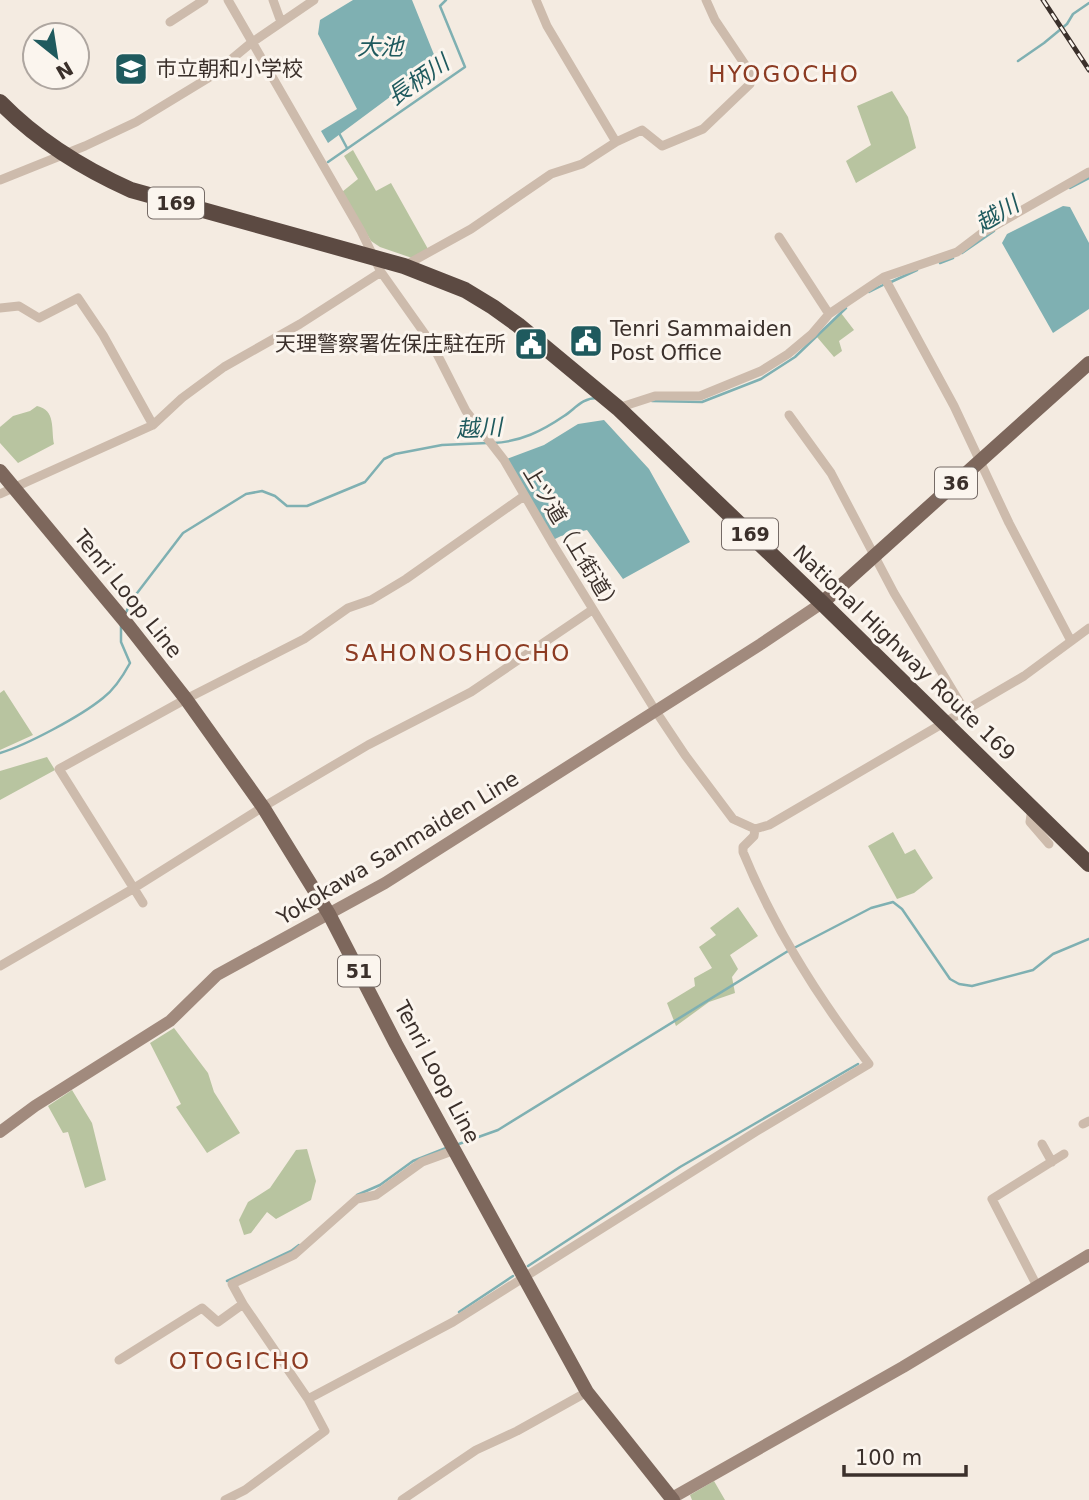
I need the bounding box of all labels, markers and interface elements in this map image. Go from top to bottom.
north arrow [21,21,91,91]
water label: 大池 [357,34,405,60]
water label: 長柄川 [382,48,456,110]
school or university icon: 市立朝和小学校 [112,50,150,88]
text: N [52,57,77,84]
place label: 市立朝和小学校 [156,57,303,81]
district label: HYOGOCHO [708,61,860,87]
road number: 169 [148,188,204,218]
water label: 越川 [971,189,1026,237]
place label: Tenri Sammaiden Post Office [609,317,792,365]
public building icon: Tenri Sammaiden Post Office [567,322,605,360]
public building icon: 天理警察署佐保庄駐在所 [512,325,550,363]
place label: 天理警察署佐保庄駐在所 [275,332,506,356]
water label: 越川 [455,414,506,442]
street label: 上ツ道（上街道） [518,462,626,618]
road number: 36 [935,468,977,498]
road number: 169 [722,519,778,550]
street label: Tenri Loop Line [69,524,187,663]
street label: National Highway Route 169 [788,540,1020,766]
district label: SAHONOSHOCHO [345,640,571,666]
street label: Yokokawa Sanmaiden Line [272,766,523,930]
road number: 51 [338,956,380,987]
street label: Tenri Loop Line [389,996,485,1147]
district label: OTOGICHO [169,1348,311,1374]
scale bar [844,1434,967,1478]
text: 100 m [855,1446,922,1470]

